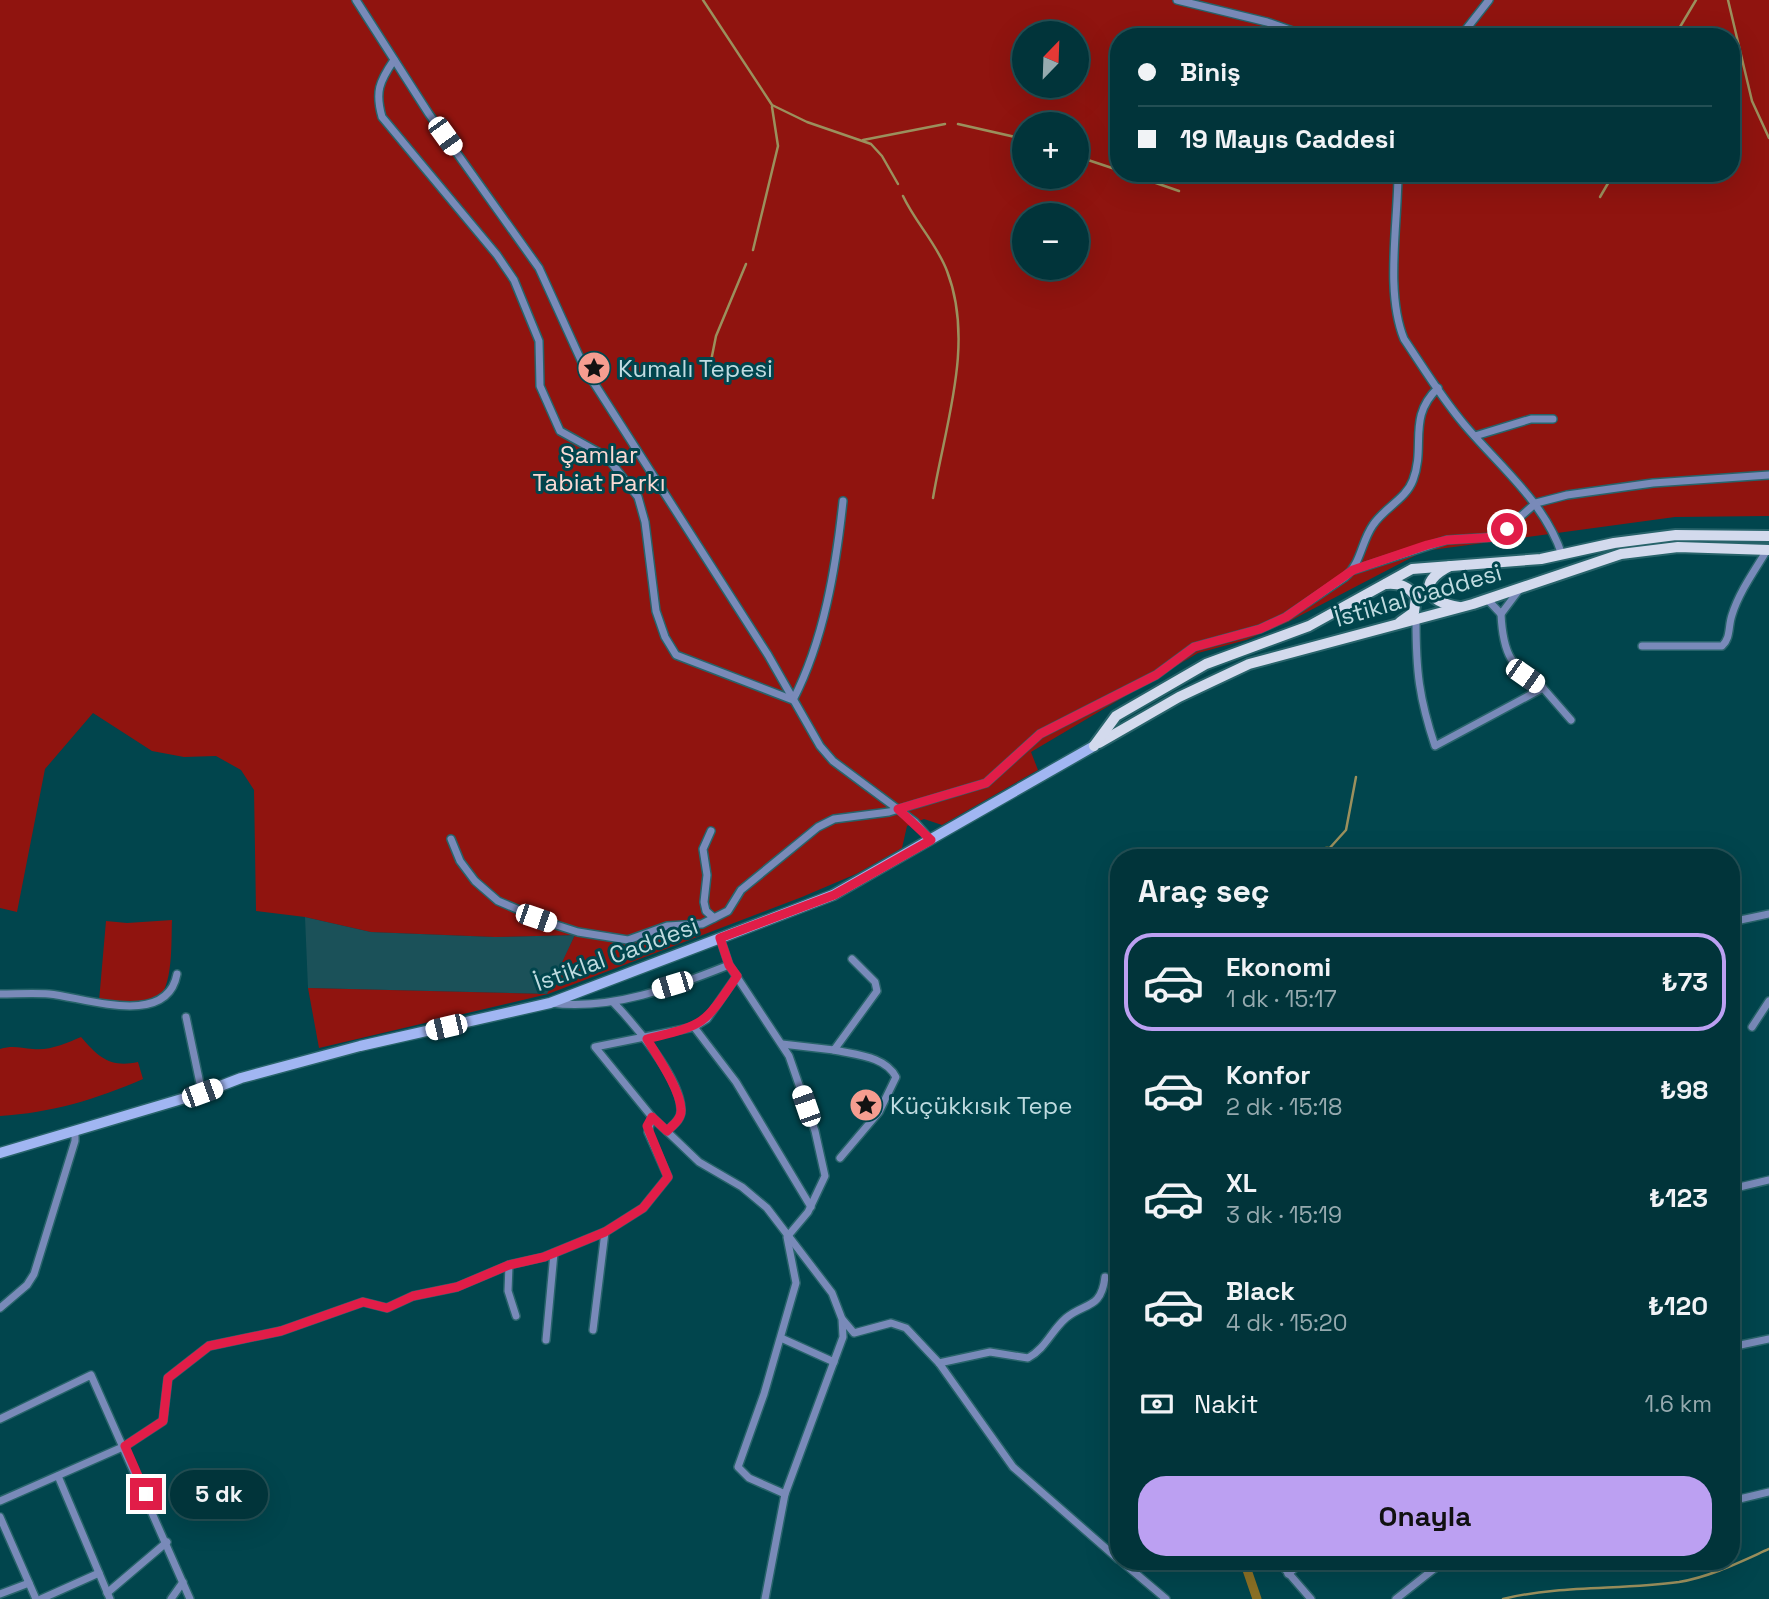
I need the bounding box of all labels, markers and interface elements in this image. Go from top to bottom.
north arrow [1012,21,1088,98]
map controls [1012,21,1089,280]
text: Biniş [1180,55,1241,89]
button: + [1012,112,1089,189]
car [425,113,466,159]
text: 19 Mayıs Caddesi [1180,122,1395,156]
button: − [1012,203,1089,280]
place icon: Kumalı Tepesi [575,349,613,387]
place label: Kumalı Tepesi [618,353,773,384]
park label: Şamlar Tabiat Parkı [532,439,666,498]
route start [1491,513,1523,545]
street label: İstiklal Caddesi [1331,556,1505,634]
car [1502,655,1549,697]
text: Araç seç [1138,871,1270,911]
car [513,901,560,935]
street label: İstiklal Caddesi [530,910,702,998]
text: Ekonomi [1226,950,1331,984]
icon: car [1142,951,1205,1014]
text: ₺73 [1662,965,1708,999]
car [649,969,696,1001]
text: 1 dk · 15:17 [1226,984,1337,1014]
car [424,1012,469,1042]
text: Konfor [1226,1058,1311,1092]
icon: car [1142,1059,1205,1122]
text: ₺98 [1660,1073,1708,1107]
car [179,1076,226,1110]
car [790,1083,823,1129]
place icon: Küçükkısık Tepe [847,1086,885,1124]
place label: Küçükkısık Tepe [890,1090,1072,1121]
text: 2 dk · 15:18 [1226,1092,1342,1122]
text: XL [1226,1166,1257,1200]
icon: car [1142,1167,1205,1230]
text: ₺123 [1649,1181,1708,1215]
text: 3 dk · 15:19 [1226,1200,1342,1230]
text: Black [1226,1274,1295,1308]
icon: car [1142,1275,1205,1338]
text: ₺120 [1648,1289,1708,1323]
text: 4 dk · 15:20 [1226,1308,1347,1338]
icon: cash [1138,1385,1176,1423]
text: Nakit [1194,1387,1259,1421]
text: 1.6 km [1645,1389,1712,1419]
callout: 5 dk [170,1470,268,1518]
button: Onayla [1138,1476,1712,1556]
route end [130,1478,162,1510]
text: 5 dk [195,1479,243,1509]

